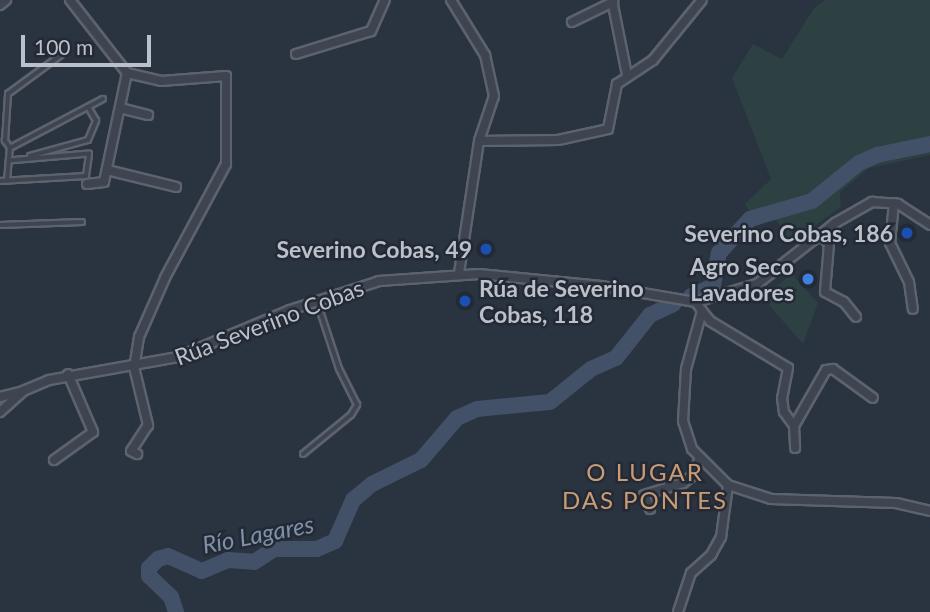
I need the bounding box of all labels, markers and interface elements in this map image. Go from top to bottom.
scale bar [24,21,154,65]
text: 100 m [34,34,93,59]
place label: Severino Cobas, 186 [684,219,893,247]
marker: Severino Cobas, 186 [899,225,915,241]
place label: Severino Cobas, 49 [277,235,472,263]
marker: Severino Cobas, 49 [478,241,494,257]
place label: Agro Seco Lavadores [690,252,794,306]
marker: Agro Seco Lavadores [800,271,816,287]
street label: Rúa Severino Cobas [171,273,367,371]
place label: Rúa de Severino Cobas, 118 [479,274,644,328]
marker: Rúa de Severino Cobas, 118 [457,293,473,309]
district label: O LUGAR DAS PONTES [563,458,727,514]
water label: Río Lagares [200,509,316,559]

